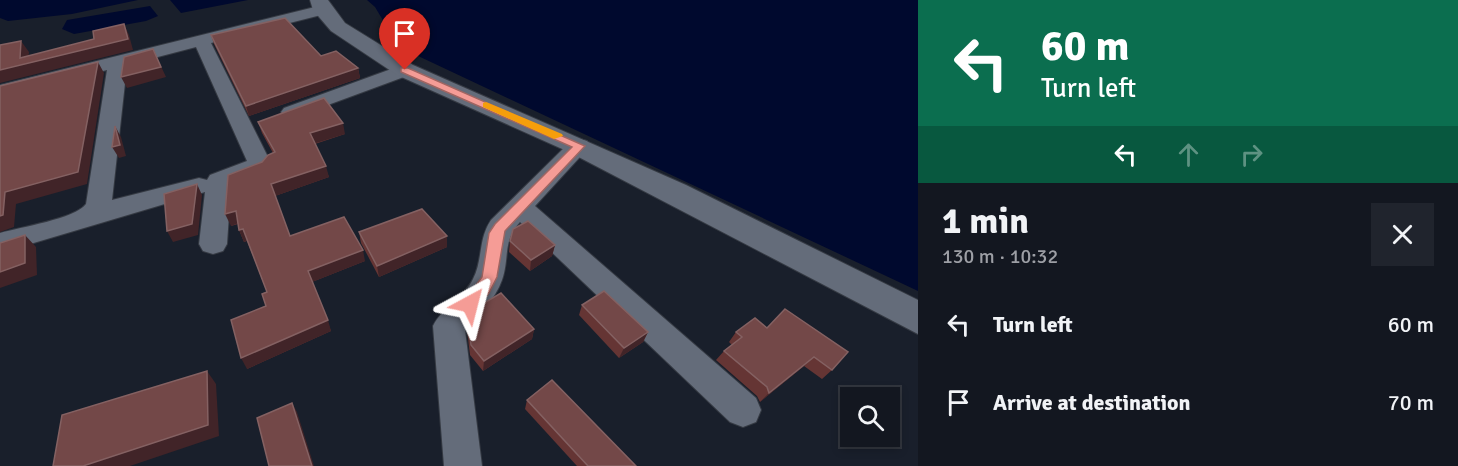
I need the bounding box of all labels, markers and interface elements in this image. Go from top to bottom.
pin [379,8,430,70]
icon: arrive [388,17,421,50]
text: 60 m [1041,21,1130,72]
icon: left [942,24,1020,102]
text: Turn left [1041,72,1136,105]
icon: left [1109,138,1142,171]
icon: ahead [1172,138,1205,171]
icon: right [1235,138,1268,171]
text: 1 min [942,199,1029,244]
button: close [1371,203,1434,266]
text: 130 m · 10:32 [942,244,1058,269]
position arrow [438,272,502,336]
icon: left [942,308,975,341]
text: Turn left [993,311,1073,338]
text: 60 m [1388,311,1434,338]
icon: arrive [942,386,975,419]
map controls [840,387,900,447]
button: search [840,387,900,447]
text: Arrive at destination [993,389,1190,416]
text: 70 m [1388,389,1434,416]

